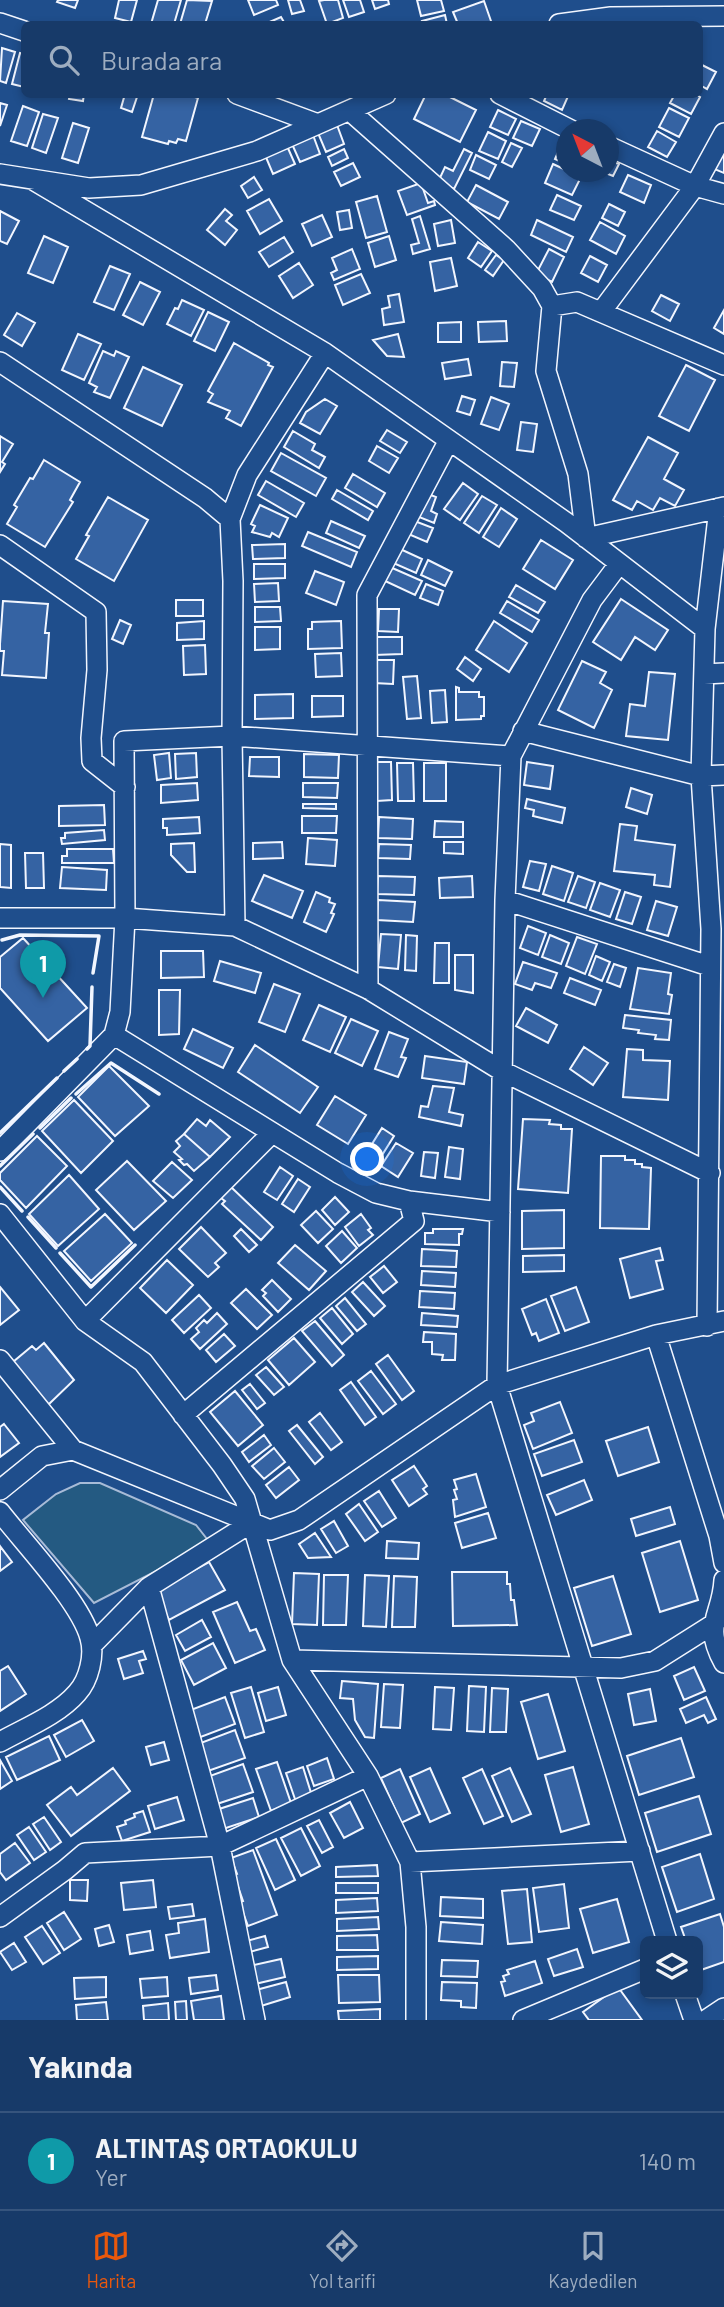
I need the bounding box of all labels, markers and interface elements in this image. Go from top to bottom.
search box [21,21,703,98]
icon: search [45,41,83,79]
text: Burada ara [101,44,222,75]
north arrow [556,119,619,182]
pin: 1 [20,940,66,998]
your location [350,1142,384,1176]
map controls [640,1936,703,1999]
button: layers [640,1936,703,1999]
text: Yakında [28,2048,133,2084]
text: ALTINTAŞ ORTAOKULU [95,2132,358,2163]
text: 1 [47,2147,55,2175]
text: 140 m [639,2147,696,2175]
text: Yer [95,2163,127,2191]
tab: Harita [86,2227,136,2292]
tab: Yol tarifi [309,2227,375,2292]
tab: Kaydedilen [548,2227,638,2292]

